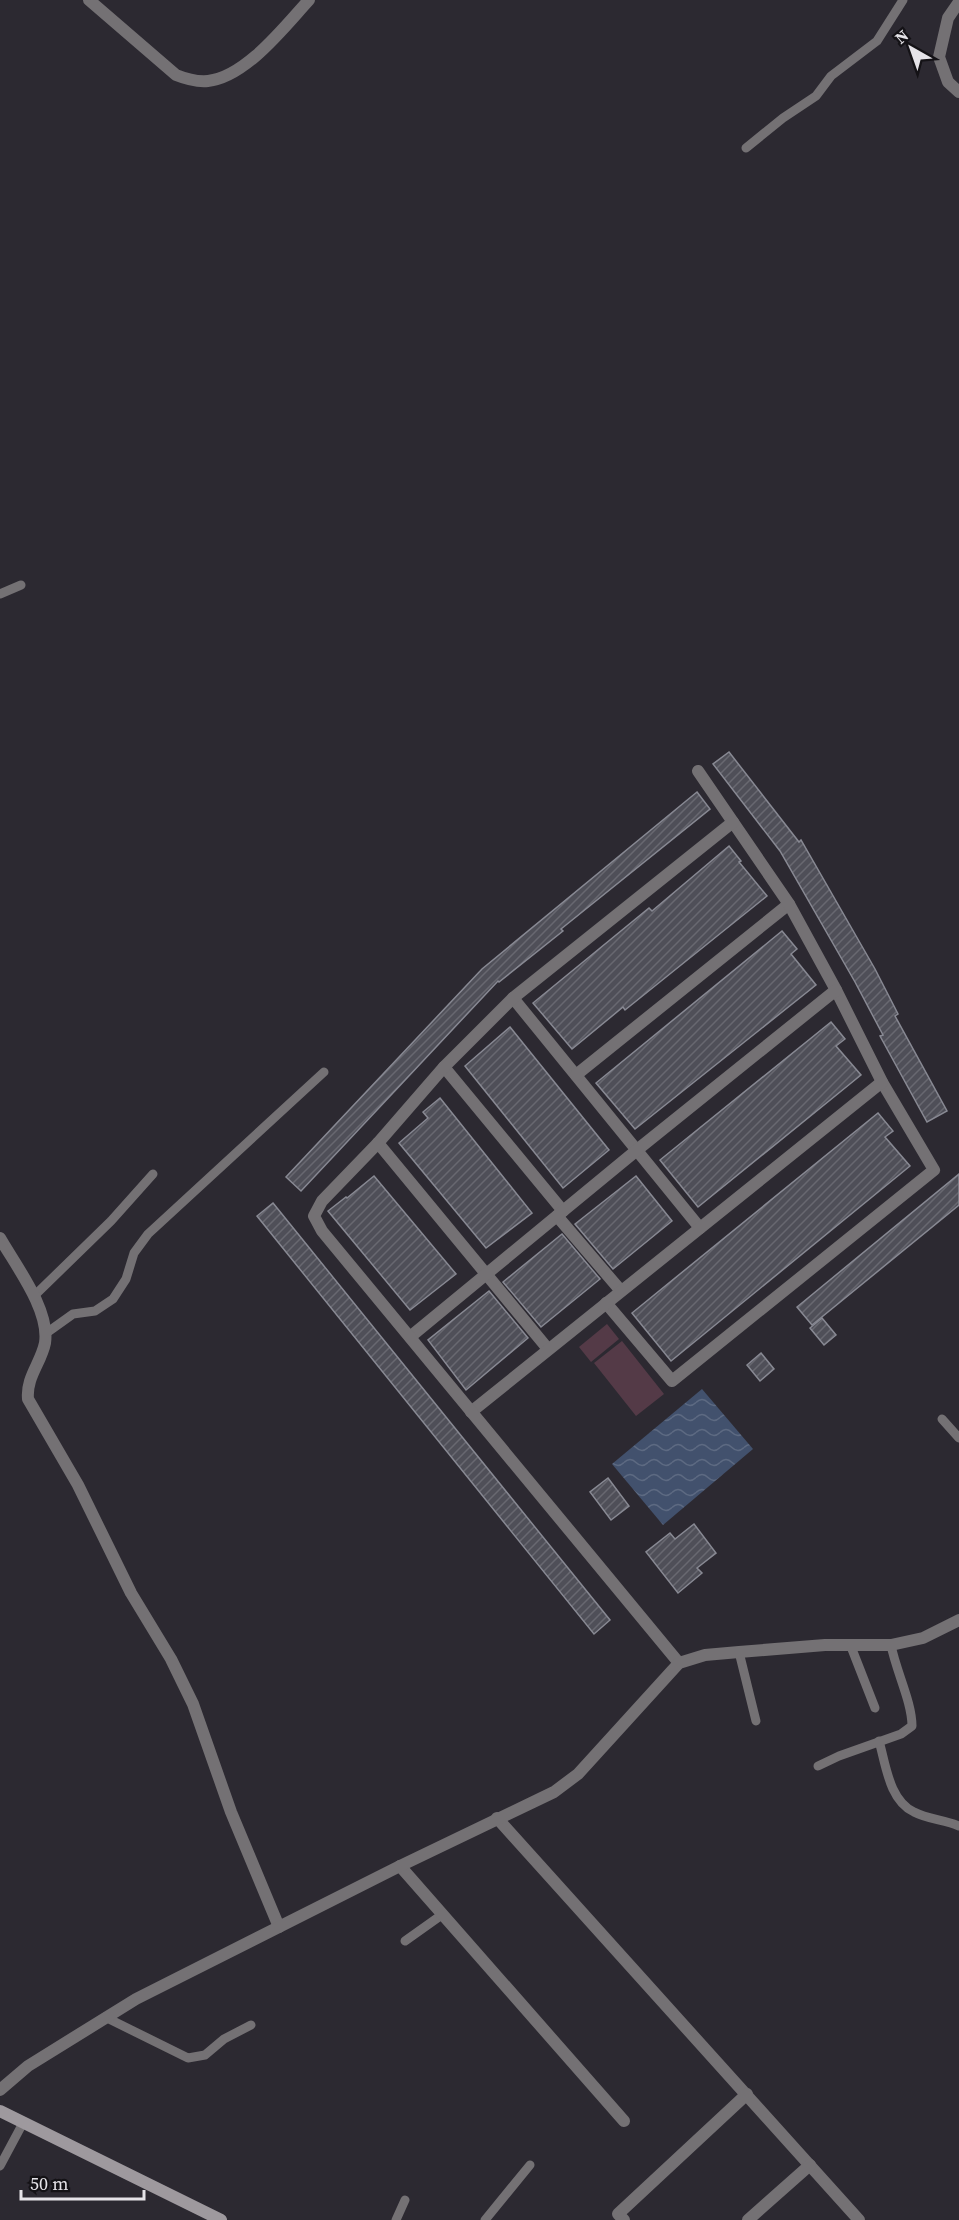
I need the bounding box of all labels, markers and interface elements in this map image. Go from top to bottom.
north arrow [881,18,941,78]
text: N [890,24,913,49]
scale bar [21,2163,144,2201]
text: 50 m [30,2171,68,2196]

